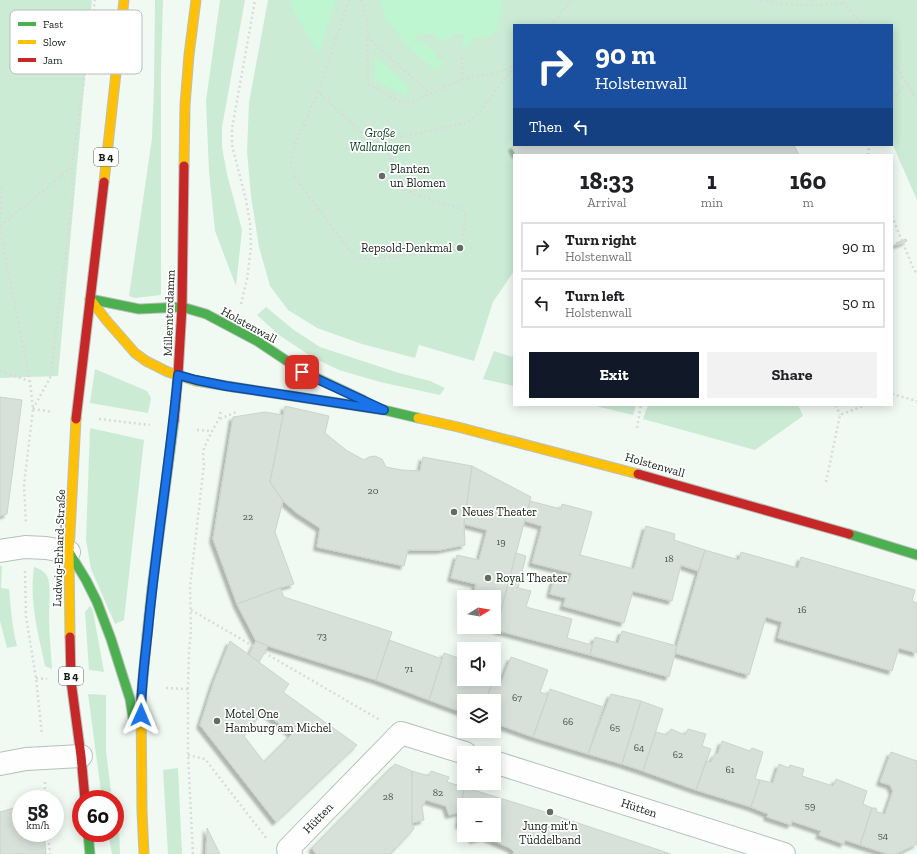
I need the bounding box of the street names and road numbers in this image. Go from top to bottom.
road number: B 4 [94,148,118,166]
street label: Millerntordamm [160,269,178,357]
street label: Holstenwall [219,304,279,346]
street label: Holstenwall [624,450,686,480]
street label: Ludwig-Erhard-Straße [50,489,68,607]
road number: B 4 [59,667,83,685]
street label: Hütten [619,796,659,820]
street label: Hütten [300,800,336,836]

